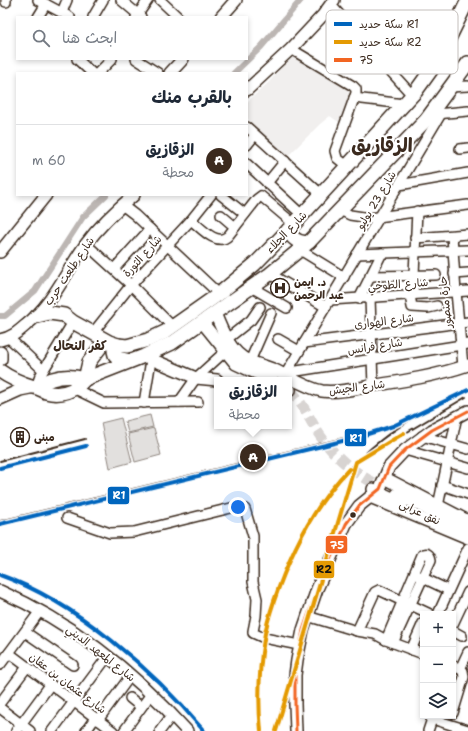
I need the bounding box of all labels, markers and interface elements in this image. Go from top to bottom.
legend [326,10,458,74]
search box [16,16,248,60]
text: سكة حديد R1 [359,17,419,32]
icon: search [30,27,52,49]
text: ابحث هنا [62,28,117,48]
text: سكة حديد R2 [359,35,422,50]
text: 75 [359,53,373,68]
text: بالقرب منك [152,86,232,108]
district label: الزقازيق [351,133,413,158]
text: الزقازيق [146,140,194,160]
text: 60 m [32,152,66,169]
text: A [214,152,224,169]
text: محطة [163,164,194,181]
street label: شارع 23 يوليو [353,168,401,234]
street label: شارع الجلاء [262,208,311,257]
street label: شارع الثورة [120,232,166,281]
street label: شارع طلعت حرب [41,234,99,309]
place label: د. ايمن عبد الرحمن [294,275,344,303]
street label: شارع الطوخي [367,275,429,297]
street label: حارة منصور [435,275,456,330]
hospital icon: د. ايمن عبد الرحمن [269,277,291,299]
street label: شارع الهوارى [353,310,415,334]
street label: شارع فرانس [347,335,404,359]
district label: كفر النحال [53,337,107,354]
popup [214,377,292,429]
street label: شارع الجيش [328,377,386,399]
text: الزقازيق [229,382,277,402]
text: محطة [229,406,260,423]
building icon: مبنى [9,426,31,448]
line badge: R1 [344,428,367,447]
place label: مبنى [34,430,55,445]
text: R1 [350,431,362,446]
pin: A [240,442,266,472]
line badge: R1 [107,486,130,505]
text: R1 [113,488,125,503]
street label: نفق عرابى [397,496,443,529]
your location [228,497,248,517]
unlabelled marker [348,510,358,520]
line badge: 75 [325,535,348,554]
text: 75 [330,538,344,553]
line badge: R2 [313,560,335,579]
text: R2 [316,562,332,577]
map controls [420,611,456,719]
button: + [420,611,456,647]
street label: شارع المعهد الديني [61,622,138,687]
button: − [420,647,456,683]
street label: شارع عثمان بن عفان [26,650,109,718]
button: layers [420,683,456,719]

